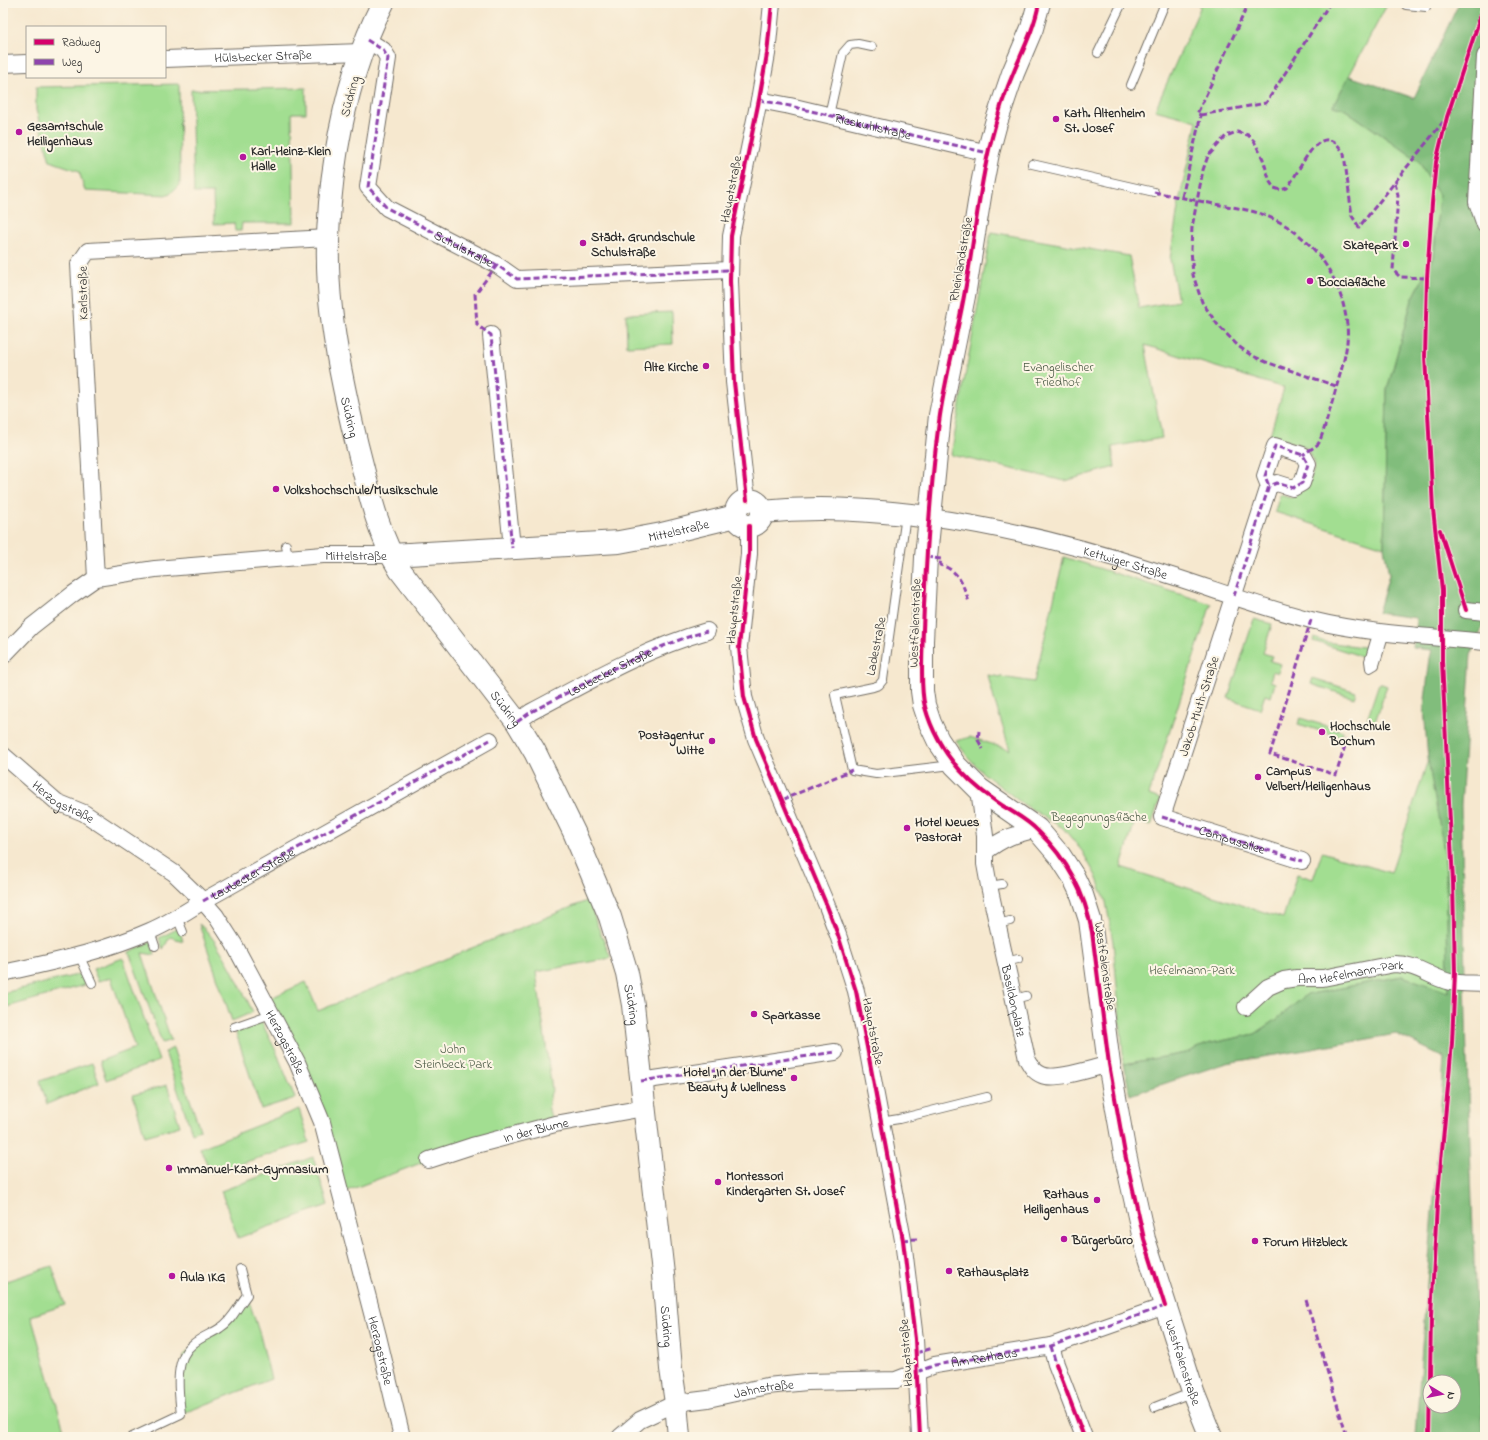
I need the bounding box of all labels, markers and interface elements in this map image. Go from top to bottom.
legend [26,26,166,78]
text: Radweg [62,34,101,53]
street label: Hülsbecker Straße [214,46,312,68]
text: Weg [62,54,82,73]
street label: Südring [336,74,366,119]
place label: Kath. Altenheim St. Josef [1064,104,1145,138]
street label: Rieskuhlstraße [833,109,913,146]
marker: Kath. Altenheim St. Josef [1051,114,1061,124]
place label: Gesamtschule Heiligenhaus [27,117,104,153]
marker: Gesamtschule Heiligenhaus [14,127,24,137]
place label: Karl-Heinz-Klein Halle [251,142,332,176]
marker: Karl-Heinz-Klein Halle [238,152,248,162]
street label: Hauptstraße [716,154,747,225]
street label: Rheinlandstraße [945,215,978,303]
street label: Schulstraße [430,226,497,273]
place label: Städt. Grundschule Schulstraße [591,228,696,262]
place label: Skatepark [1343,236,1398,255]
marker: Städt. Grundschule Schulstraße [578,238,588,248]
marker: Skatepark [1401,239,1411,249]
street label: Karlstraße [74,266,93,320]
place label: Bocciafläche [1317,273,1386,292]
marker: Bocciafläche [1305,276,1315,286]
place label: Alte Kirche [644,358,699,377]
park label: Evangelischer Friedhof [1023,358,1094,392]
marker: Alte Kirche [701,361,711,371]
street label: Südring [335,395,363,440]
place label: Volkshochschule/Musikschule [283,481,439,500]
marker: Volkshochschule/Musikschule [271,484,281,494]
street label: Mittelstraße [647,515,711,547]
street label: Kettwiger Straße [1081,542,1170,585]
street label: Mittelstraße [325,547,387,566]
street label: Hauptstraße [721,575,748,645]
street label: Westfalenstraße [904,578,927,668]
street label: Ladestraße [861,615,892,677]
street label: Laubecker Straße [565,643,656,702]
street label: Jakob-Muth-Straße [1174,654,1225,759]
street label: Südring [485,687,526,731]
place label: Hochschule Bochum [1329,717,1391,751]
place label: Postagentur Witte [639,726,705,760]
marker: Hochschule Bochum [1317,727,1327,737]
marker: Postagentur Witte [707,736,717,746]
place label: Campus Velbert/Heiligenhaus [1265,762,1371,798]
marker: Campus Velbert/Heiligenhaus [1253,772,1263,782]
street label: Herzogstraße [27,776,98,829]
park label: Begegnungsfläche [1050,808,1147,828]
place label: Hotel Neues Pastorat [915,813,980,847]
street label: Campusallee [1196,821,1267,860]
marker: Hotel Neues Pastorat [902,823,912,833]
street label: Laubecker Straße [208,843,299,905]
street label: Westfalenstraße [1089,921,1120,1012]
street label: Am Hefelmann-Park [1298,956,1405,989]
park label: Hefelmann-Park [1149,961,1235,980]
street label: Basildonplatz [995,962,1030,1039]
street label: Südring [618,982,643,1026]
street label: Hauptstraße [857,996,888,1067]
place label: Sparkasse [762,1006,821,1025]
street label: Herzogstraße [260,1007,309,1077]
marker: Sparkasse [749,1009,759,1019]
park label: John Steinbeck Park [414,1040,492,1074]
place label: Hotel „In der Blume“ Beauty & Wellness [683,1063,787,1099]
marker: Hotel „In der Blume“ Beauty & Wellness [789,1073,799,1083]
street label: In der Blume [501,1114,570,1148]
place label: Immanuel-Kant-Gymnasium [177,1160,328,1181]
marker: Immanuel-Kant-Gymnasium [164,1163,174,1173]
place label: Montessori Kindergarten St. Josef [726,1167,846,1203]
marker: Montessori Kindergarten St. Josef [713,1177,723,1187]
place label: Rathaus Heiligenhaus [1023,1185,1089,1221]
marker: Rathaus Heiligenhaus [1092,1195,1102,1205]
place label: Bürgerbüro [1071,1231,1133,1252]
place label: Forum Hitzbleck [1262,1233,1348,1252]
marker: Bürgerbüro [1059,1234,1069,1244]
marker: Forum Hitzbleck [1250,1236,1260,1246]
place label: Rathausplatz [956,1263,1029,1282]
marker: Rathausplatz [944,1266,954,1276]
place label: Aula IKG [180,1268,225,1287]
marker: Aula IKG [167,1271,177,1281]
street label: Südring [655,1305,677,1348]
street label: Herzogstraße [362,1314,397,1387]
street label: Westfalenstraße [1159,1317,1205,1408]
street label: Hauptstraße [895,1318,918,1388]
street label: Am Rathaus [950,1344,1019,1373]
north arrow [1422,1374,1462,1414]
street label: Jahnstraße [732,1375,795,1404]
text: N [1442,1391,1459,1401]

